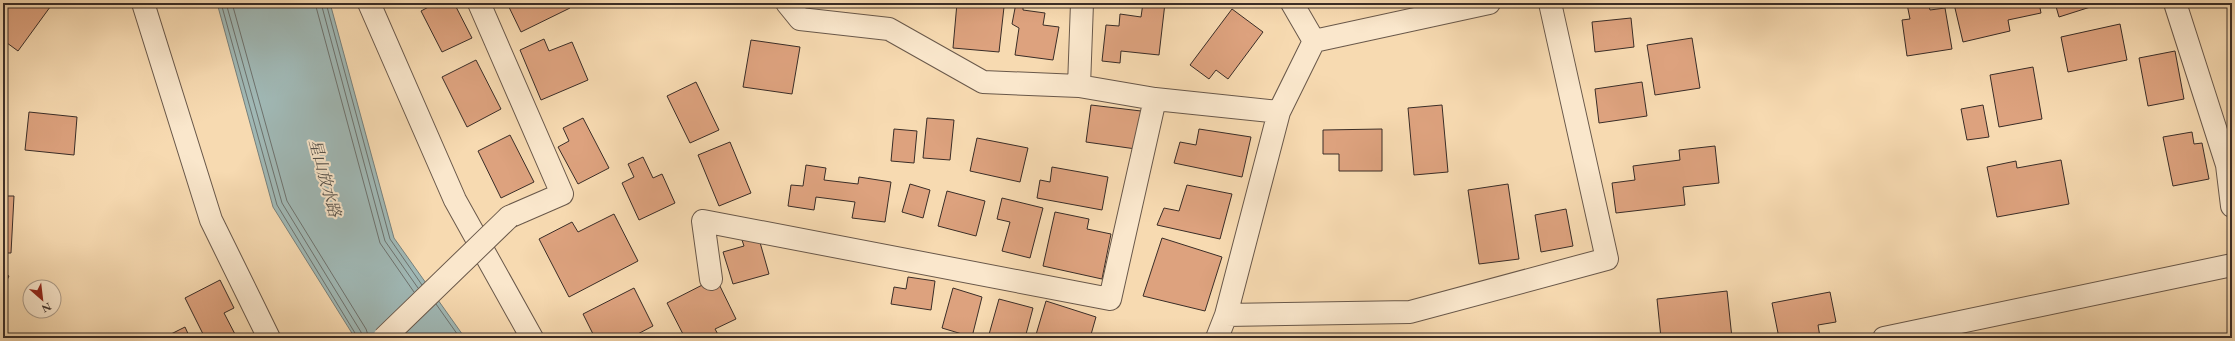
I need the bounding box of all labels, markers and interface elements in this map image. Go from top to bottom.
water label: 星山放水路 [305,137,346,220]
north arrow [22,279,62,319]
text: N [39,300,54,316]

